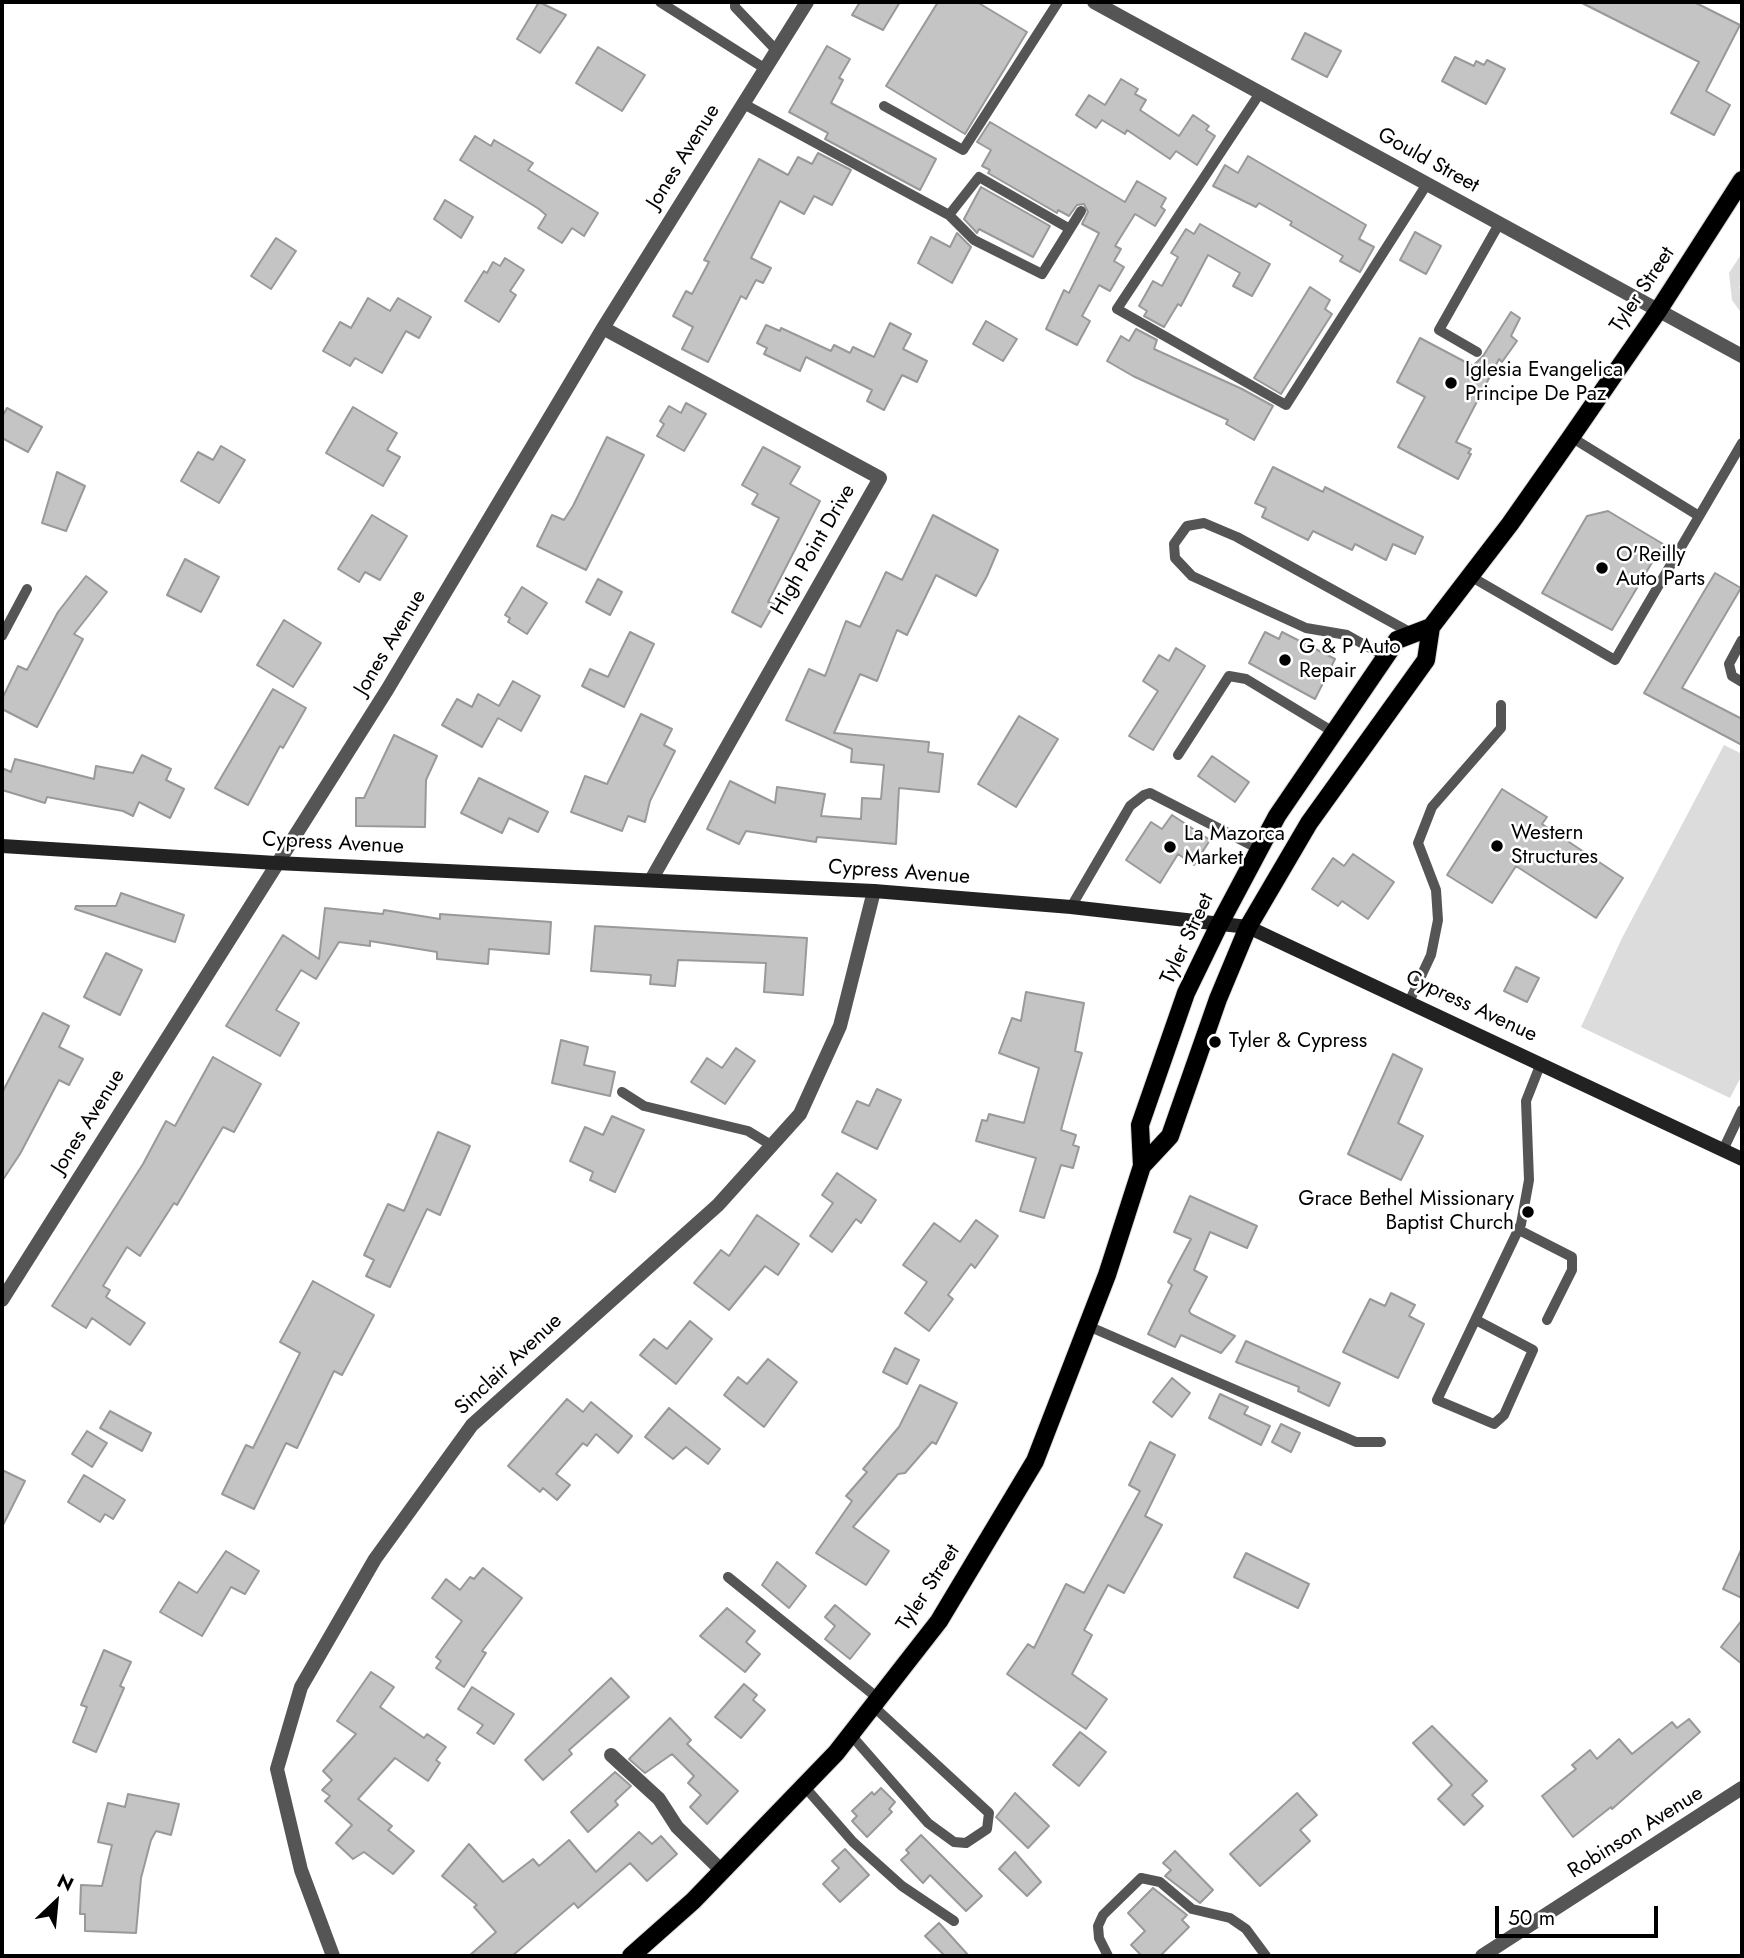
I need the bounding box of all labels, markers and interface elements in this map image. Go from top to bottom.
street label: Jones Avenue [642,100,726,214]
street label: Gould Street [1373,123,1483,199]
street label: Tyler Street [1605,242,1681,338]
place label: Iglesia Evangelica Principe De Paz [1465,358,1623,408]
marker: Iglesia Evangelica Principe De Paz [1443,375,1459,391]
street label: High Point Drive [766,480,862,620]
place label: O'Reilly Auto Parts [1616,543,1705,593]
marker: O'Reilly Auto Parts [1594,560,1610,576]
street label: Jones Avenue [350,586,432,700]
place label: G & P Auto Repair [1299,635,1401,685]
marker: G & P Auto Repair [1277,652,1293,668]
place label: Western Structures [1511,821,1598,871]
place label: La Mazorca Market [1184,822,1285,872]
street label: Cypress Avenue [261,828,405,860]
marker: Western Structures [1489,838,1505,854]
marker: La Mazorca Market [1162,839,1178,855]
street label: Cypress Avenue [827,855,971,891]
street label: Tyler Street [1156,889,1220,989]
street label: Cypress Avenue [1401,966,1541,1048]
place label: Tyler & Cypress [1229,1029,1367,1055]
marker: Tyler & Cypress [1207,1034,1223,1050]
street label: Jones Avenue [47,1065,131,1179]
place label: Grace Bethel Missionary Baptist Church [1298,1187,1514,1237]
marker: Grace Bethel Missionary Baptist Church [1520,1204,1536,1220]
street label: Sinclair Avenue [450,1309,568,1421]
street label: Tyler Street [892,1540,966,1636]
street label: Robinson Avenue [1564,1781,1708,1885]
north arrow [21,1867,91,1937]
text: N [53,1867,78,1898]
scale bar [1499,1892,1662,1936]
text: 50 m [1508,1903,1555,1933]

